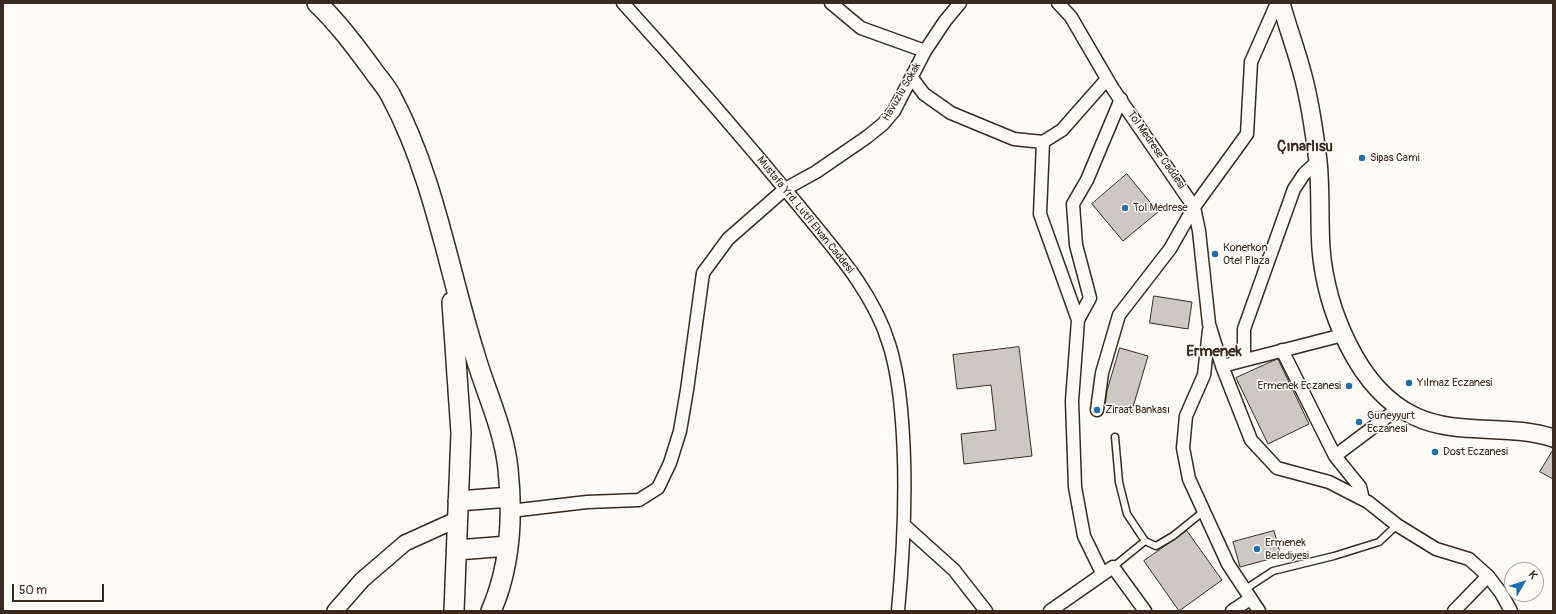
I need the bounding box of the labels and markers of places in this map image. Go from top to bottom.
place label: Sipas Cami [1370,151,1420,165]
marker: Sipas Cami [1357,153,1367,163]
place label: Tol Medrese [1133,201,1188,215]
marker: Tol Medrese [1120,203,1130,213]
place label: Konerkon Otel Plaza [1223,241,1269,267]
marker: Konerkon Otel Plaza [1210,249,1220,259]
place label: Yılmaz Eczanesi [1417,376,1492,390]
marker: Yılmaz Eczanesi [1404,378,1414,388]
place label: Ermenek Eczanesi [1257,379,1341,393]
marker: Ermenek Eczanesi [1344,381,1354,391]
place label: Ziraat Bankası [1105,403,1170,417]
marker: Ziraat Bankası [1092,405,1102,415]
place label: Güneyyurt Eczanesi [1367,409,1415,435]
marker: Güneyyurt Eczanesi [1354,417,1364,427]
place label: Dost Eczanesi [1443,445,1508,459]
marker: Dost Eczanesi [1430,447,1440,457]
place label: Ermenek Belediyesi [1265,536,1309,562]
marker: Ermenek Belediyesi [1252,544,1262,554]

